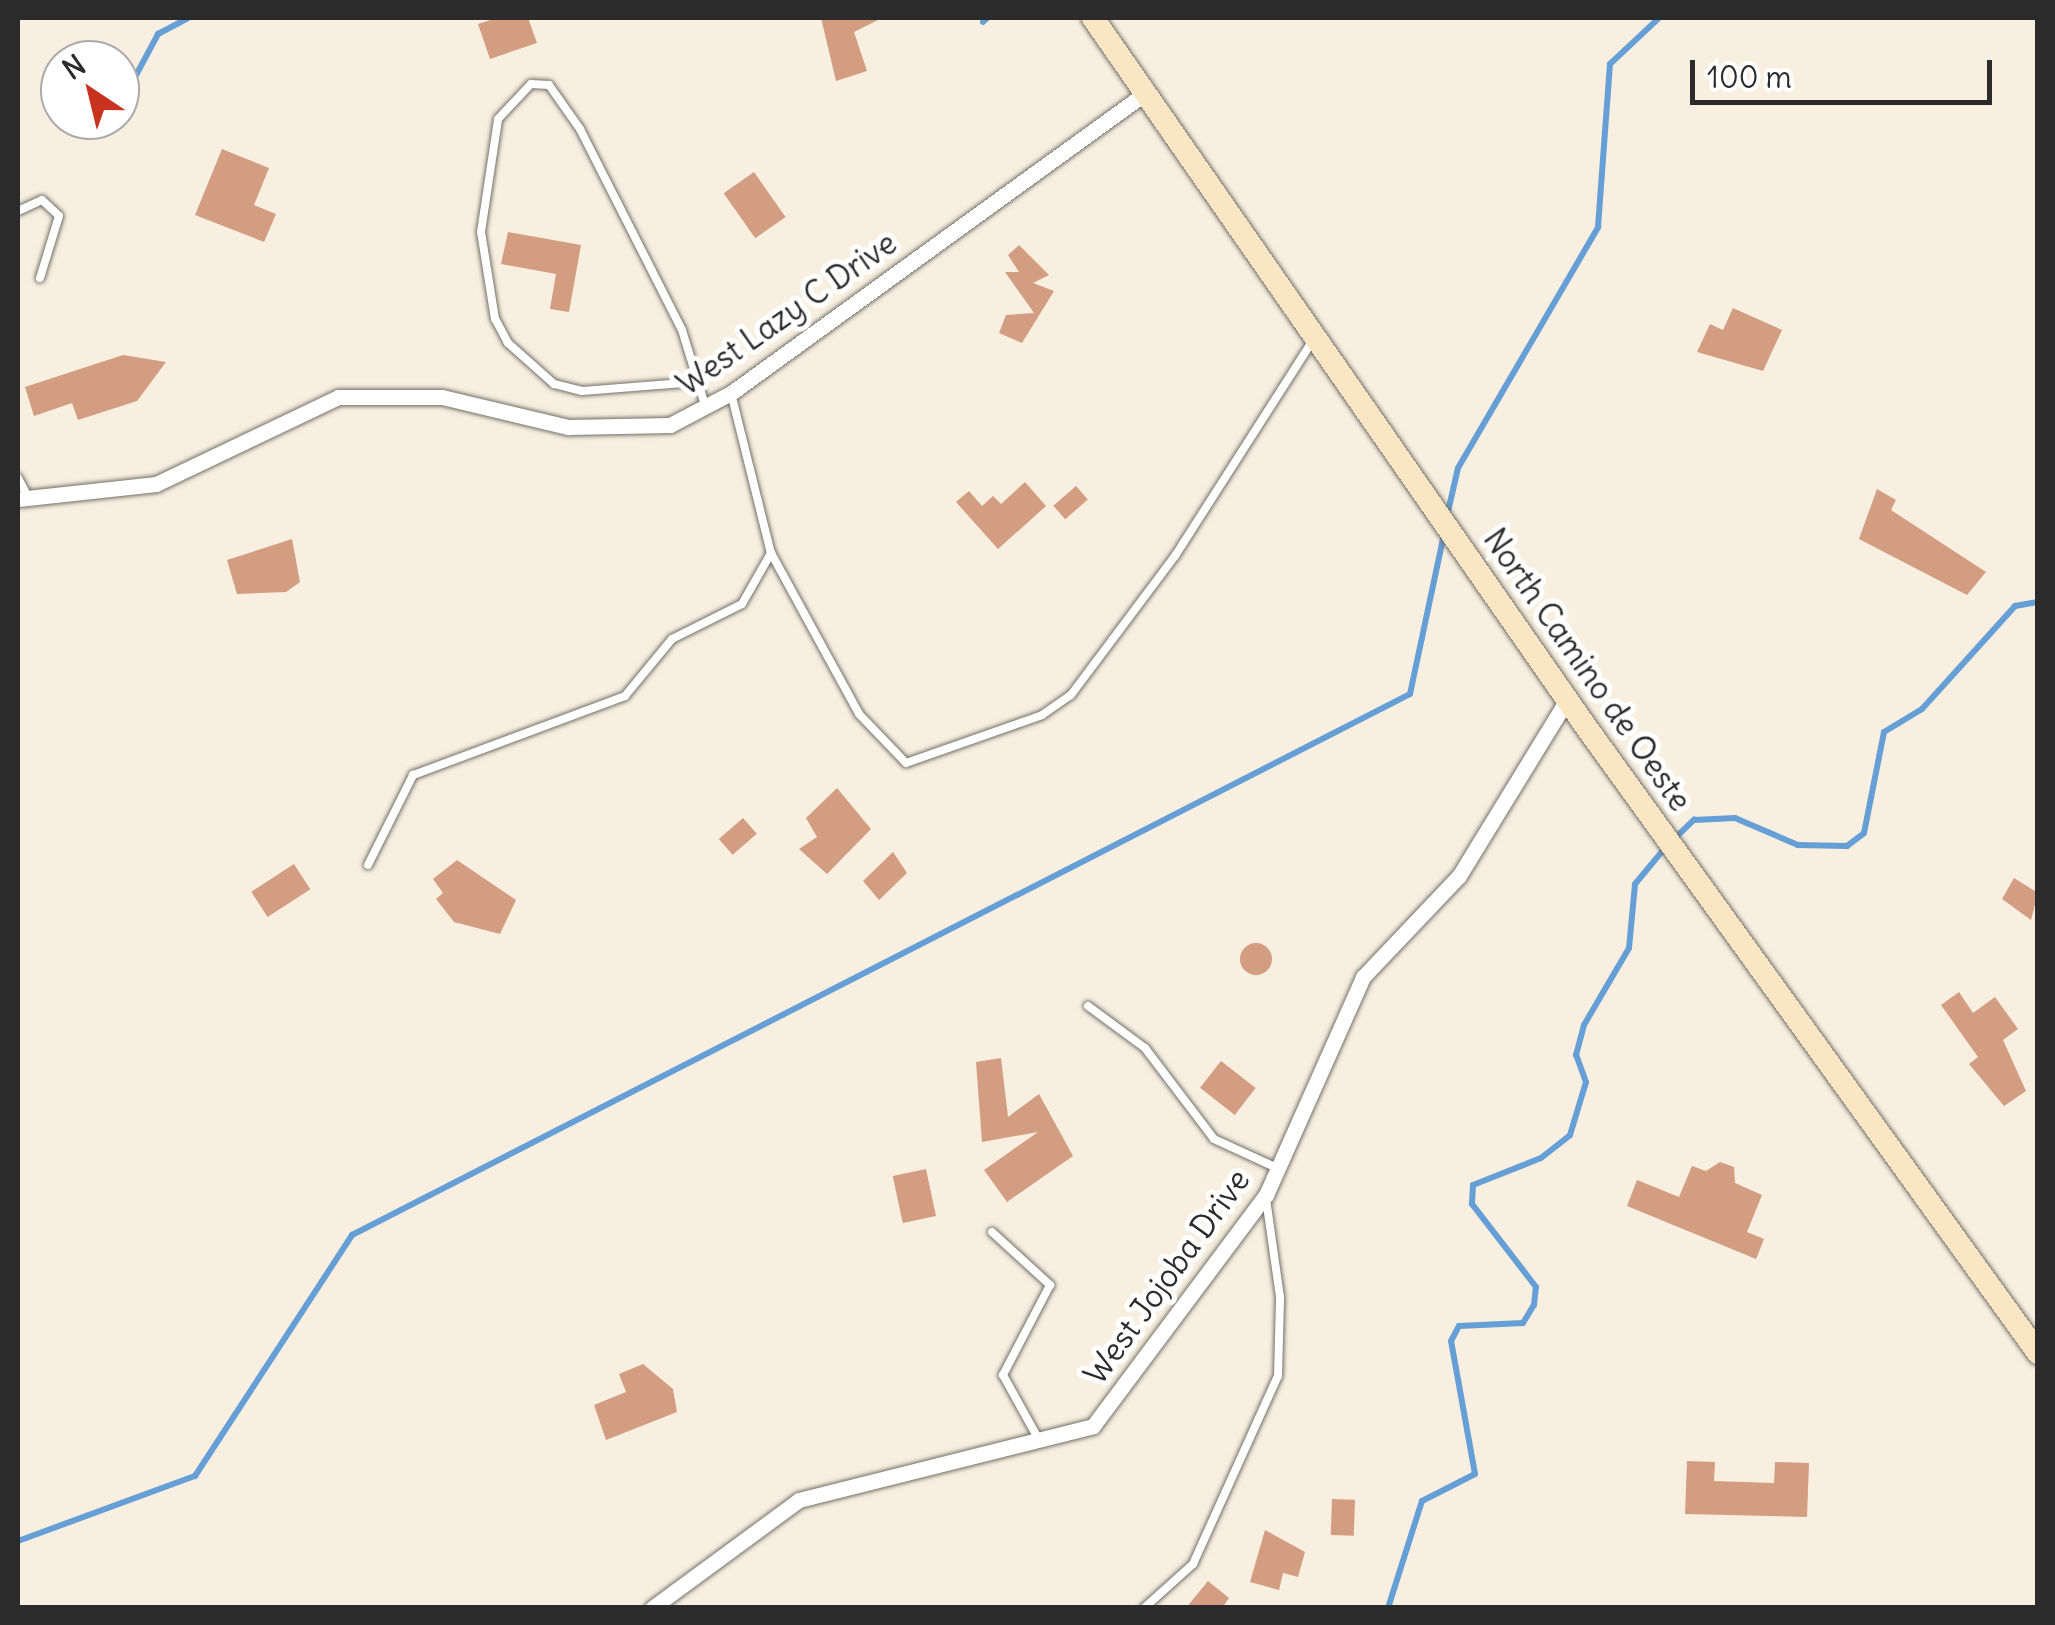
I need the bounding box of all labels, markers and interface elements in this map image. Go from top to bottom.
north arrow [40,40,140,140]
scale bar [1695,40,1998,102]
text: N [56,47,92,87]
text: 100 m [1707,58,1792,96]
street label: West Lazy C Drive [670,224,904,404]
street label: North Camino de Oeste [1475,521,1699,819]
street label: West Jojoba Drive [1076,1162,1258,1392]

